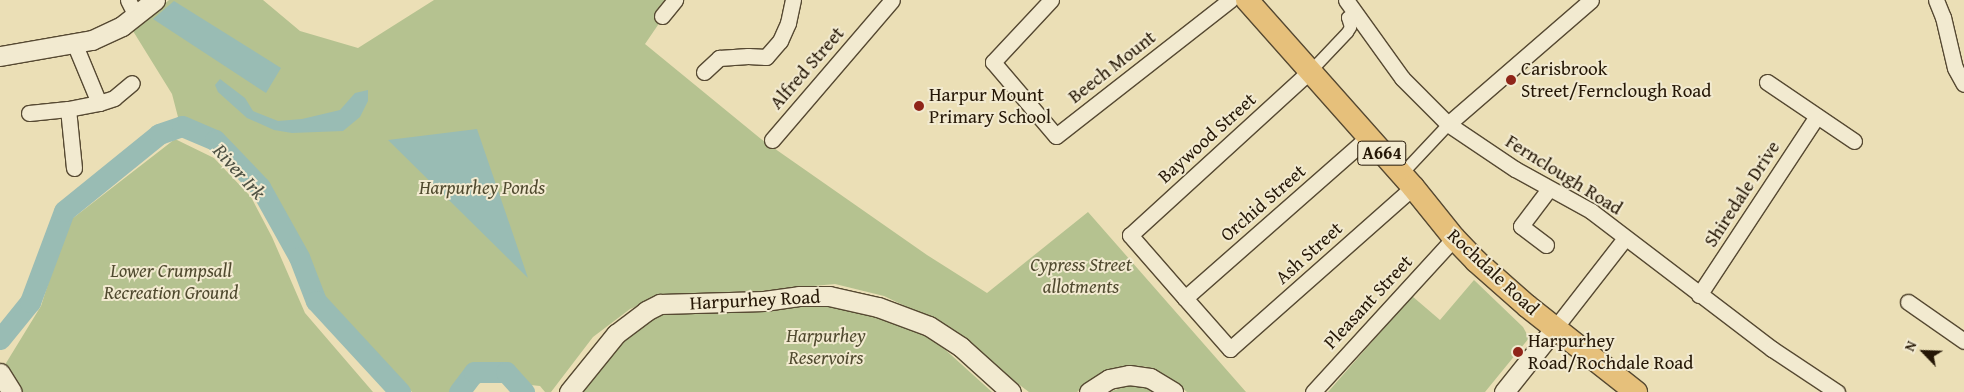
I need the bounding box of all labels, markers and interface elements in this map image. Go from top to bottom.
street label: Alfred Street [765,22,849,114]
street label: Beech Mount [1064,26,1160,108]
place label: Carisbrook Street/Fernclough Road [1521,58,1711,102]
marker: Carisbrook Street/Fernclough Road [1505,74,1517,86]
place label: Harpur Mount Primary School [929,84,1051,128]
street label: Baywood Street [1153,88,1261,188]
marker: Harpur Mount Primary School [913,100,925,112]
street label: Fernclough Road [1501,130,1627,220]
street label: Shiredale Drive [1699,137,1785,251]
water label: River Irk [209,138,271,204]
road number: A664 [1357,138,1407,168]
street label: Orchid Street [1216,160,1310,246]
park label: Harpurhey Ponds [419,177,545,199]
street label: Ash Street [1271,217,1347,289]
street label: Rochdale Road [1443,224,1543,320]
street label: Pleasant Street [1319,250,1417,354]
park label: Cypress Street allotments [1030,254,1132,298]
park label: Lower Crumpsall Recreation Ground [104,260,238,304]
street label: Harpurhey Road [689,285,821,315]
park label: Harpurhey Reservoirs [786,325,866,369]
north arrow [1899,327,1949,377]
place label: Harpurhey Road/Rochdale Road [1528,330,1693,374]
text: N [1899,338,1921,354]
marker: Harpurhey Road/Rochdale Road [1512,346,1524,358]

